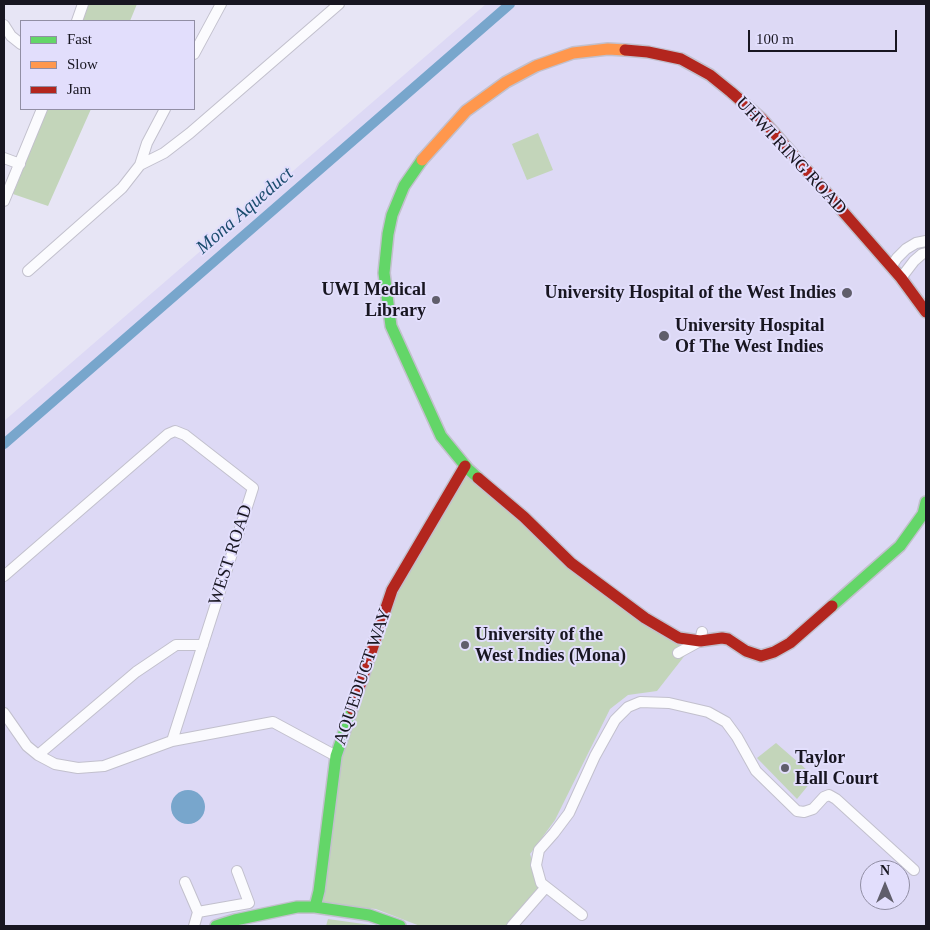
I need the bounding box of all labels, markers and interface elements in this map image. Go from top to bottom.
legend [20,20,195,110]
scale bar [750,20,899,52]
text: Fast [67,31,92,47]
text: 100 m [756,31,794,47]
text: Slow [67,56,98,72]
text: Jam [67,81,91,97]
street label: UHWI RING ROAD [731,93,851,219]
water label: Mona Aqueduct [192,163,298,259]
place label: UWI Medical Library [322,279,426,322]
place label: University Hospital of the West Indies [544,282,836,304]
marker: University Hospital of the West Indies [840,286,854,300]
marker: UWI Medical Library [430,294,442,306]
place label: University Hospital Of The West Indies [675,315,825,358]
marker: University Hospital Of The West Indies [657,329,671,343]
street label: WEST ROAD [205,502,257,608]
street label: AQUEDUCT WAY [330,606,396,748]
place label: University of the West Indies (Mona) [475,624,626,666]
marker: University of the West Indies (Mona) [459,639,471,651]
place label: Taylor Hall Court [795,747,878,790]
marker: Taylor Hall Court [779,762,791,774]
north arrow [860,860,910,910]
text: N [880,863,890,878]

